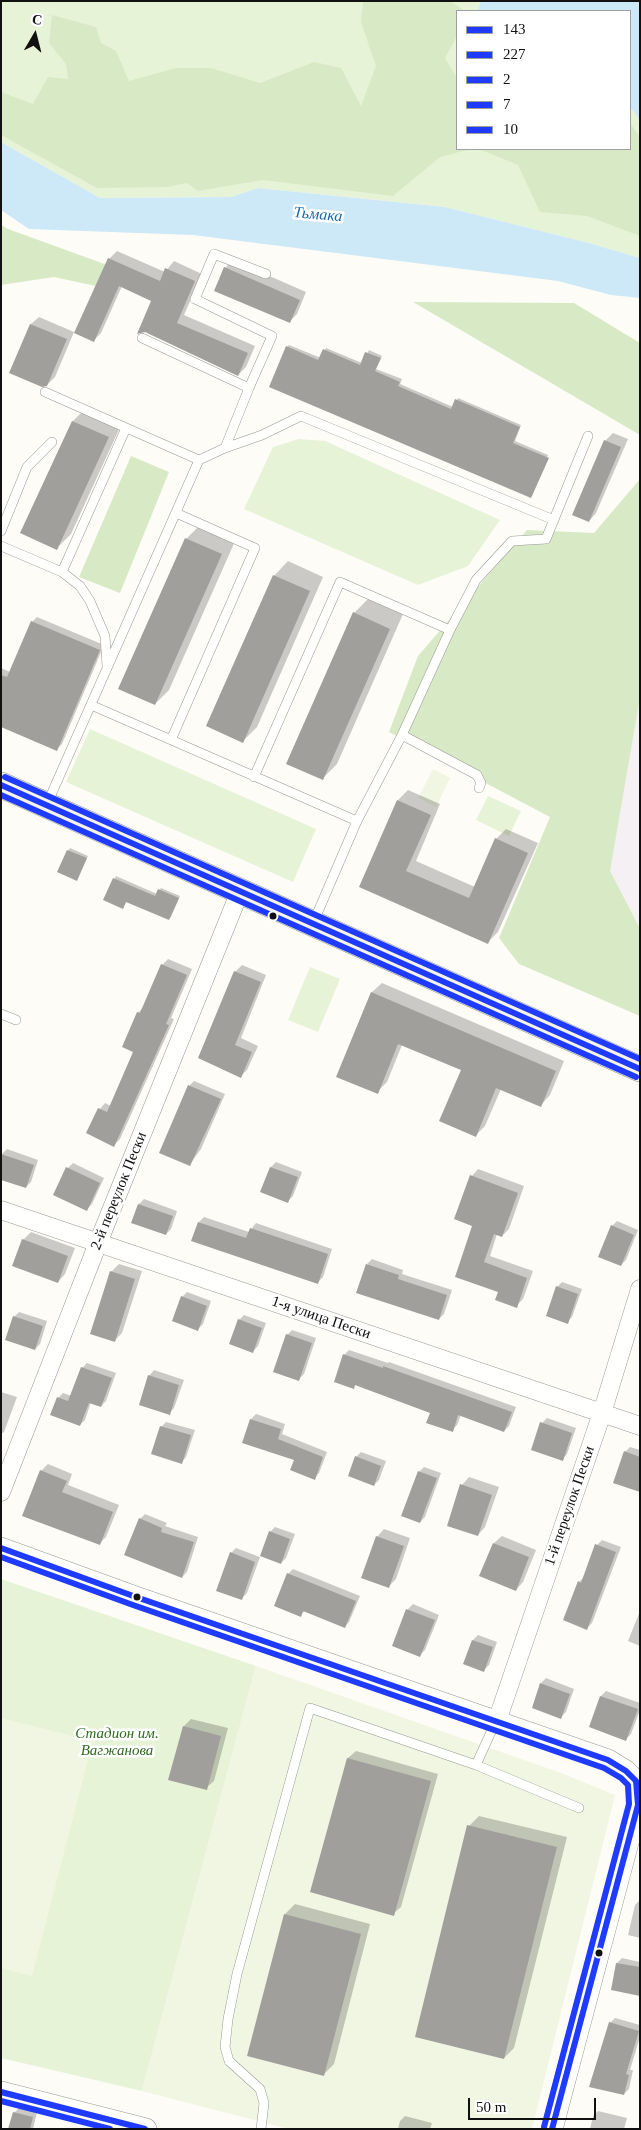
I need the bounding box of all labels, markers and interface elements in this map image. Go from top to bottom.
north arrow [10,10,60,60]
legend [456,10,631,150]
text: С [31,12,43,28]
text: 143 [503,21,526,37]
text: 227 [503,46,526,62]
text: 2 [503,71,511,87]
text: 7 [503,96,511,112]
text: 10 [503,121,518,137]
water label: Тьмака [293,203,343,227]
unlabelled marker [268,911,278,921]
street label: 2-й переулок Пески [87,1129,151,1253]
street label: 1-я улица Пески [269,1293,373,1343]
street label: 1-й переулок Пески [541,1444,599,1568]
unlabelled marker [132,1592,142,1602]
park label: Стадион им. Вагжанова [75,1725,159,1760]
unlabelled marker [594,1948,604,1958]
scale bar [471,2088,598,2120]
text: 50 m [476,2099,506,2115]

